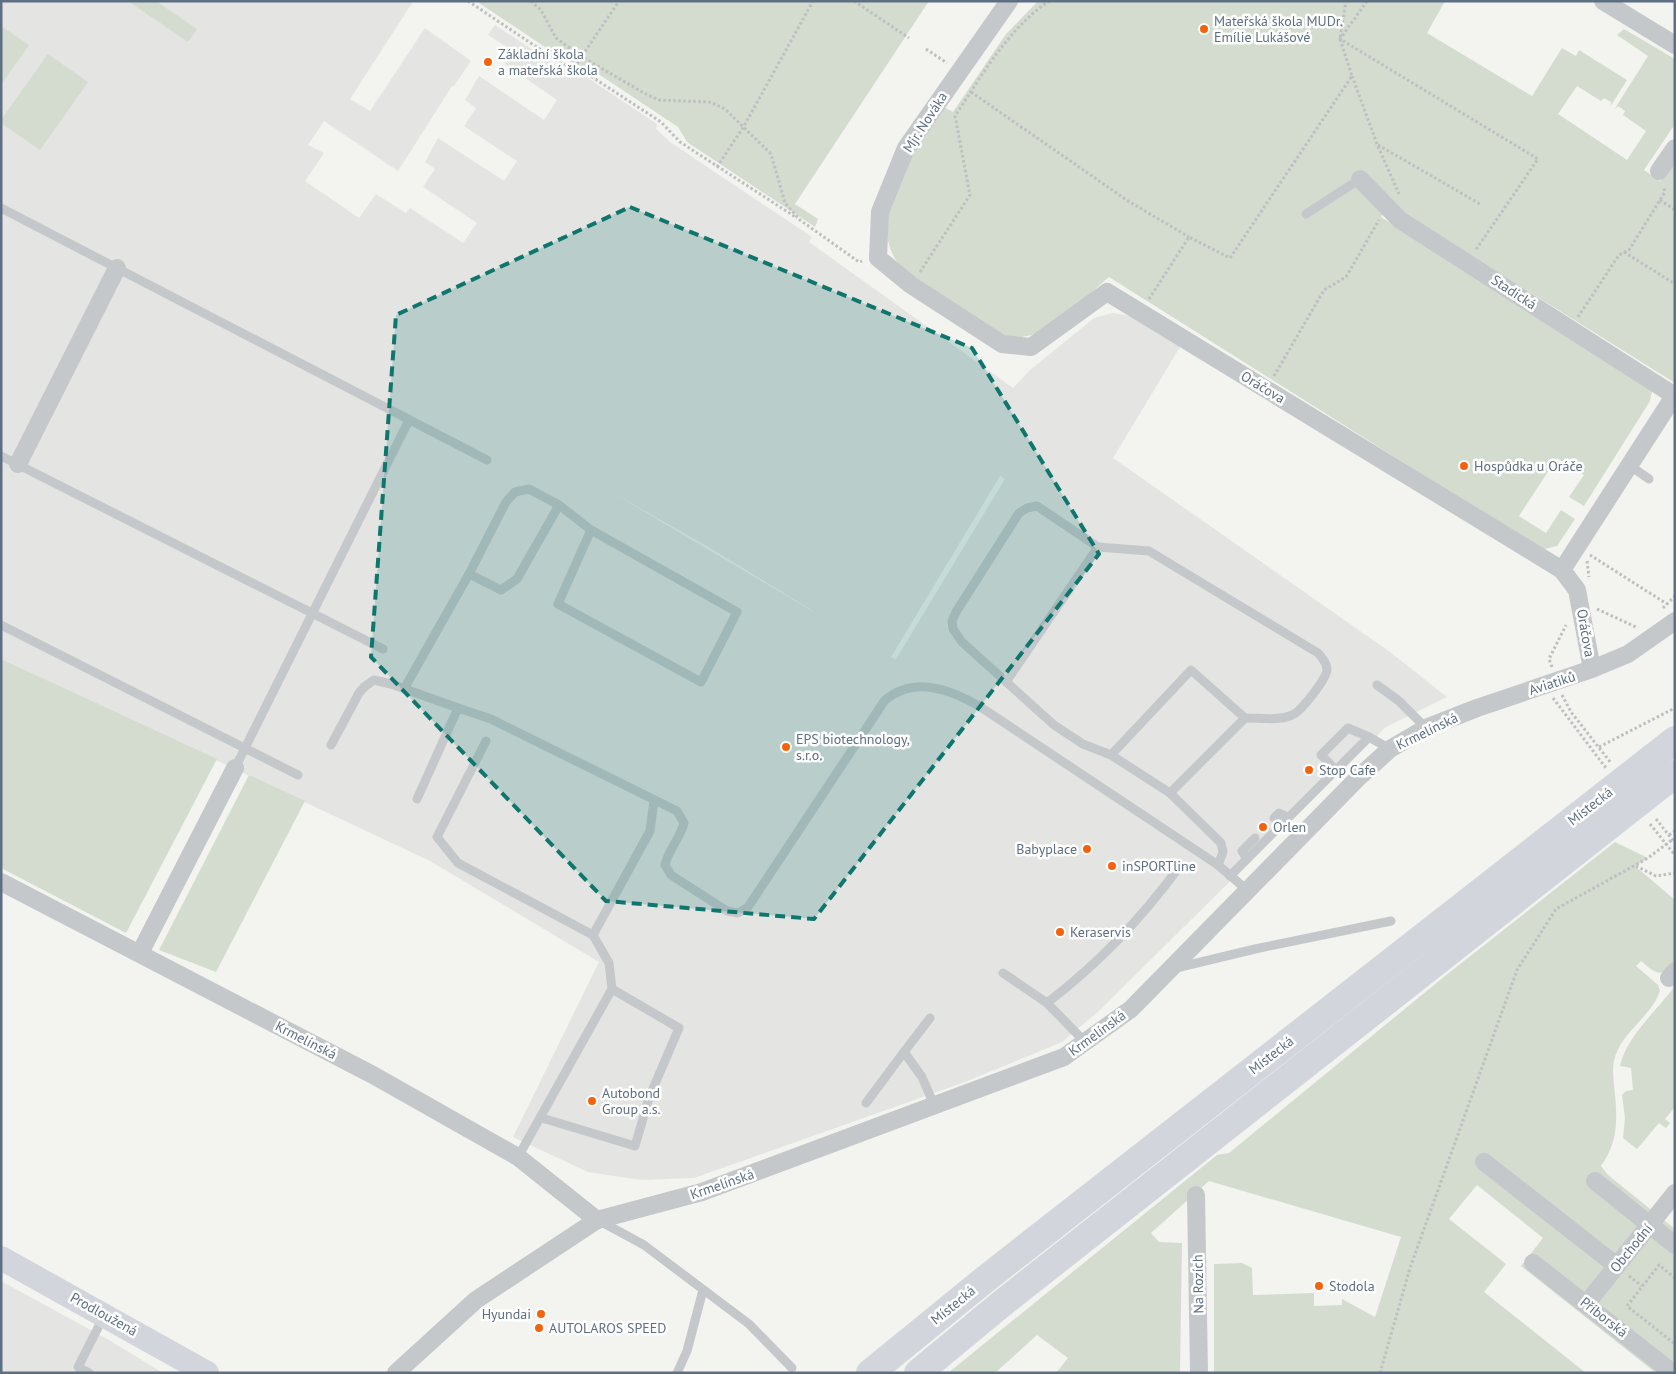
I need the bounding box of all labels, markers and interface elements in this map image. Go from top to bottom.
place label: Mateřská škola MUDr. Emílie Lukášové [1214,12,1343,46]
marker: Mateřská škola MUDr. Emílie Lukášové [1198,23,1210,35]
place label: Základní škola a mateřská škola [498,45,598,79]
marker: Základní škola a mateřská škola [482,56,494,68]
street label: Mjr. Nováka [899,88,951,156]
street label: Stadická [1488,271,1540,313]
street label: Oráčova [1238,367,1288,407]
place label: Hospůdka u Oráče [1474,457,1583,475]
marker: Hospůdka u Oráče [1458,460,1470,472]
street label: Oráčova [1573,608,1599,658]
street label: Aviatiků [1526,667,1578,699]
street label: Krmelínská [1393,708,1461,754]
place label: EPS biotechnology, s.r.o. [796,730,910,764]
marker: EPS biotechnology, s.r.o. [780,741,792,753]
place label: Stop Cafe [1319,761,1376,779]
marker: Stop Cafe [1303,764,1315,776]
street label: Místecká [1564,783,1616,829]
place label: Orlen [1273,818,1306,836]
marker: Orlen [1257,821,1269,833]
place label: Babyplace [1016,840,1077,858]
marker: Babyplace [1081,843,1093,855]
place label: inSPORTline [1122,857,1196,875]
marker: inSPORTline [1106,860,1118,872]
place label: Keraservis [1070,923,1131,941]
marker: Keraservis [1054,926,1066,938]
street label: Krmelínská [1065,1006,1129,1060]
street label: Krmelínská [272,1017,340,1063]
street label: Místecká [1245,1032,1297,1078]
place label: Autobond Group a.s. [602,1084,661,1118]
marker: Autobond Group a.s. [586,1095,598,1107]
street label: Krmelínská [688,1165,756,1203]
street label: Obchodní [1606,1220,1656,1276]
street label: Na Rozích [1188,1254,1208,1314]
place label: Stodola [1329,1277,1375,1295]
marker: Stodola [1313,1280,1325,1292]
street label: Místecká [927,1282,979,1328]
street label: Prodloužená [67,1288,141,1340]
street label: Příborská [1577,1293,1631,1341]
place label: Hyundai [482,1305,531,1323]
marker: Hyundai [535,1308,547,1320]
place label: AUTOLAROS SPEED [549,1319,666,1337]
marker: AUTOLAROS SPEED [533,1322,545,1334]

